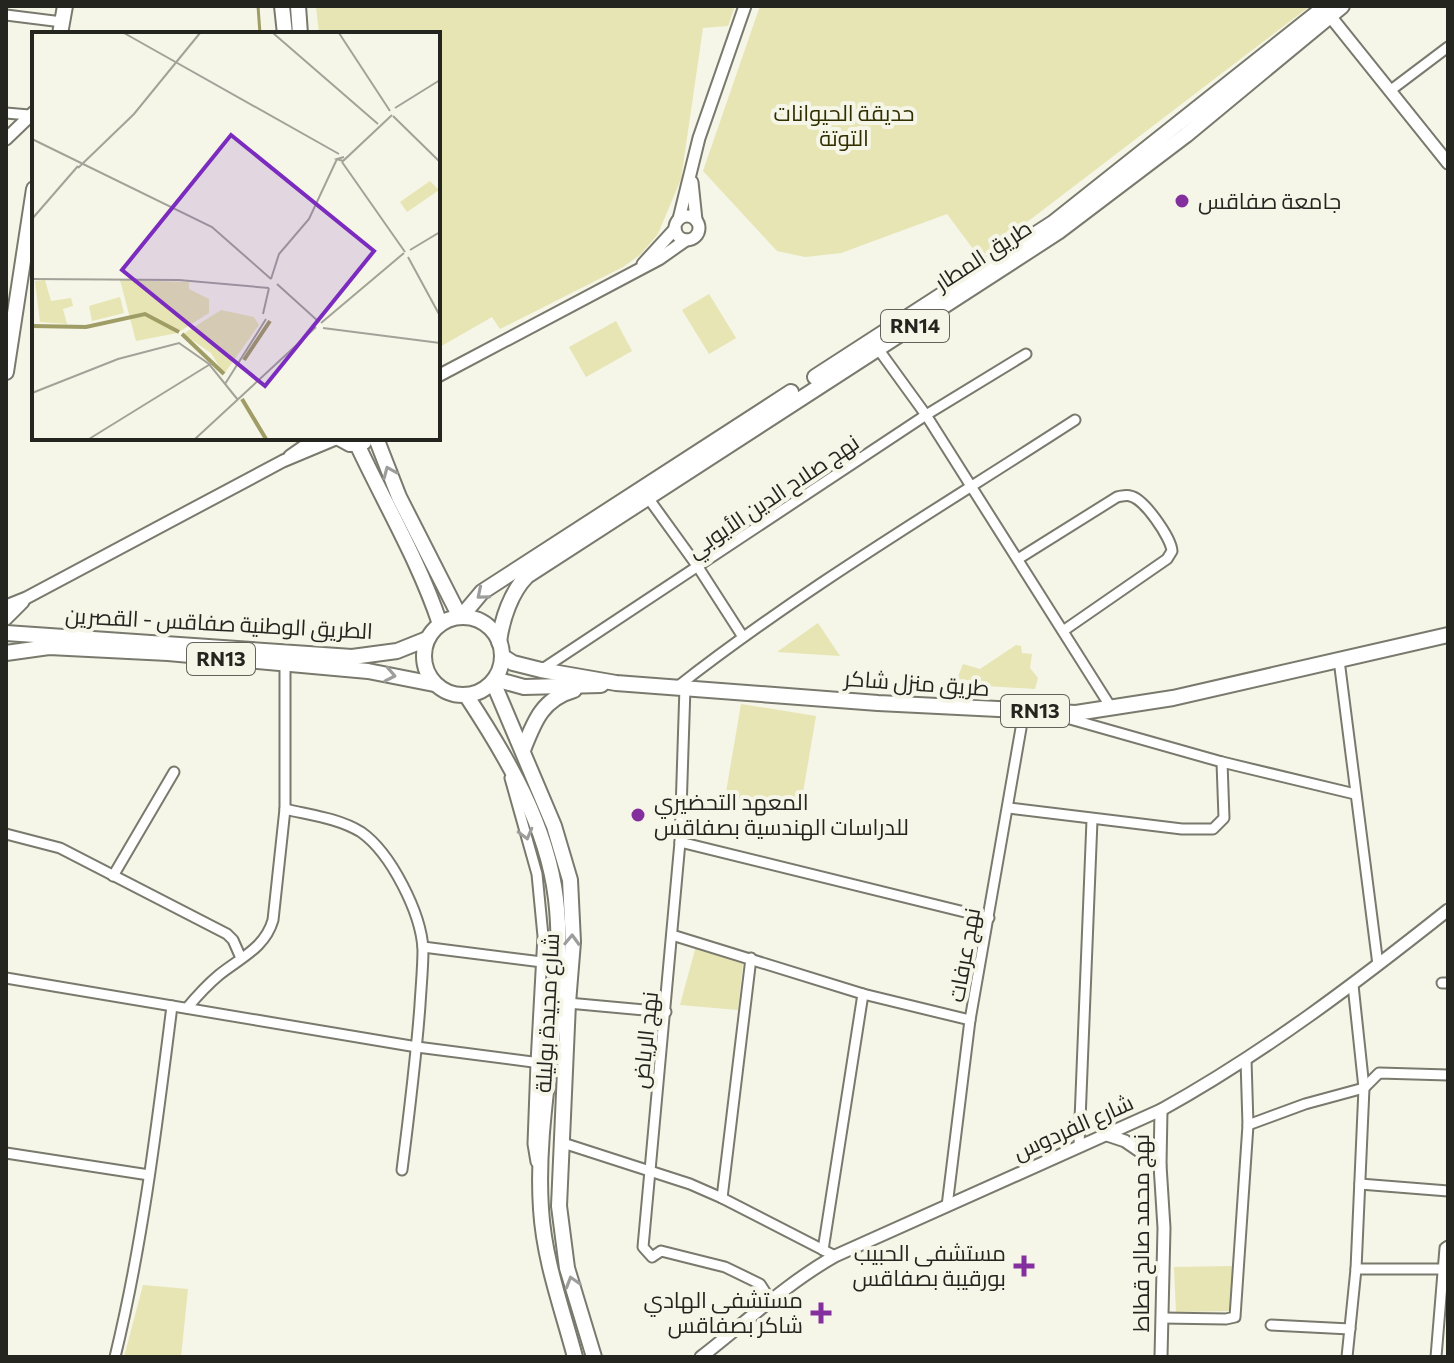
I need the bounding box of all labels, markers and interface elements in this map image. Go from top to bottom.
inset map [32,32,440,440]
park label: حديقة الحيوانات التوتة [774,99,914,151]
place label: جامعة صفاقس [1198,187,1341,215]
marker: جامعة صفاقس [1173,192,1191,210]
street label: طريق المطار [928,213,1037,298]
road number: RN14 [881,310,949,342]
street label: نهج صلاح الدين الأيوبي [682,428,866,566]
one-way arrow [382,466,398,480]
one-way arrow [476,584,491,599]
street label: الطريق الوطنية صفاقس - القصرين [64,601,374,645]
road number: RN13 [187,643,255,675]
street label: طريق منزل شاكر [841,664,991,702]
one-way arrow [383,666,396,683]
road number: RN13 [1001,695,1069,727]
place label: المعهد التحضيري للدراسات الهندسية بصفاقس [654,788,909,841]
marker: المعهد التحضيري للدراسات الهندسية بصفاقس [629,806,647,824]
one-way arrow [517,827,533,841]
street label: نهج عرفات [942,906,987,1005]
street label: شارع مجيدة بوليلة [529,932,566,1094]
one-way arrow [564,933,581,946]
street label: نهج الرياض [626,990,665,1090]
street label: شارع الفردوس [1009,1088,1138,1167]
street label: نهج محمد صالح قطاط [1127,1134,1156,1332]
place label: مستشفى الحبيب بورقيبة بصفاقس [852,1239,1006,1292]
marker: مستشفى الحبيب بورقيبة بصفاقس [1013,1255,1035,1277]
one-way arrow [565,1276,581,1290]
place label: مستشفى الهادي شاكر بصفاقس [644,1286,803,1339]
marker: مستشفى الهادي شاكر بصفاقس [810,1302,832,1324]

